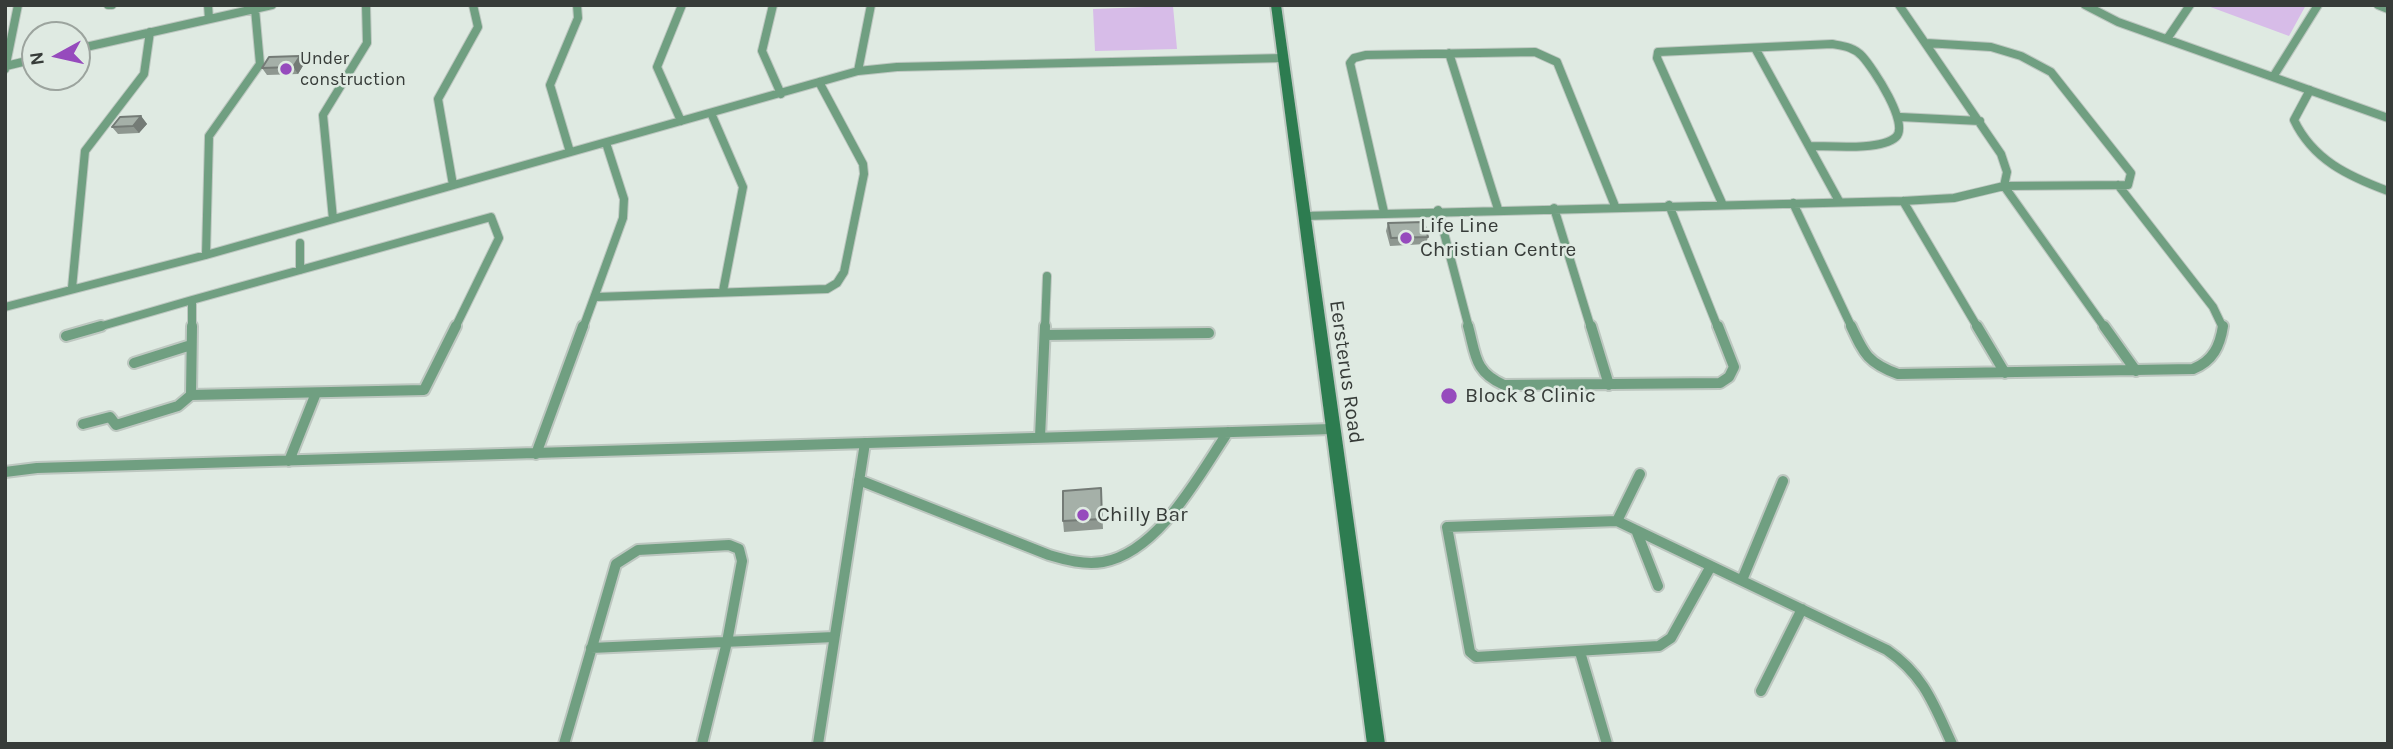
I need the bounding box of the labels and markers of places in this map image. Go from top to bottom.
place label: Under construction [300,48,406,90]
marker: Under construction [278,61,294,77]
place label: Life Line Christian Centre [1420,213,1576,263]
marker: Life Line Christian Centre [1398,230,1414,246]
place label: Block 8 Clinic [1465,383,1596,409]
marker: Block 8 Clinic [1439,386,1459,406]
place label: Chilly Bar [1097,502,1188,528]
marker: Chilly Bar [1075,507,1091,523]

